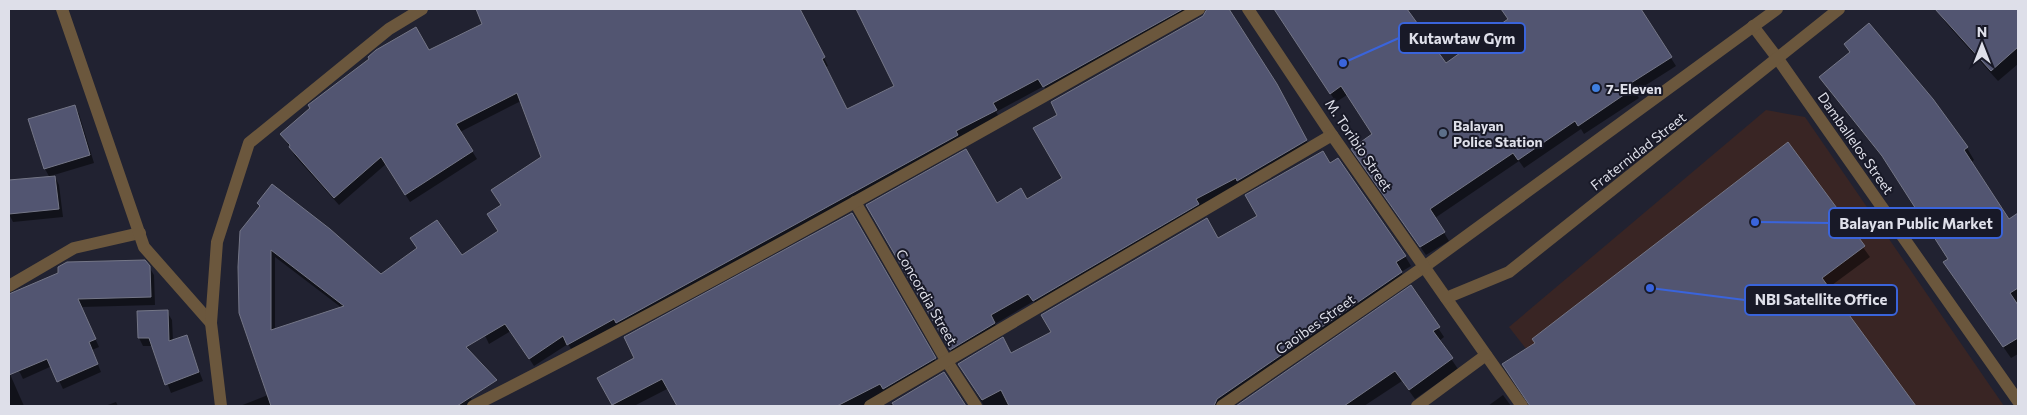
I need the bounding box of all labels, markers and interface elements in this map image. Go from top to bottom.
north arrow [1957,20,2007,70]
callout: Kutawtaw Gym [1399,23,1525,53]
text: N [1977,23,1987,40]
text: Kutawtaw Gym [1409,29,1515,47]
place label: 7-Eleven [1606,80,1662,97]
marker: 7-Eleven [1590,82,1602,94]
street label: Damballelos Street [1815,89,1898,197]
street label: M. Toribio Street [1322,96,1396,194]
street label: Fraternidad Street [1587,108,1689,194]
place label: Balayan Police Station [1453,117,1543,150]
marker: Balayan Police Station [1437,127,1449,139]
callout: Balayan Public Market [1829,208,2002,238]
text: Balayan Public Market [1839,214,1993,232]
street label: Concordia Street [893,246,961,348]
callout: NBI Satellite Office [1745,285,1897,315]
street label: Caoibes Street [1272,290,1358,358]
text: NBI Satellite Office [1755,290,1887,308]

